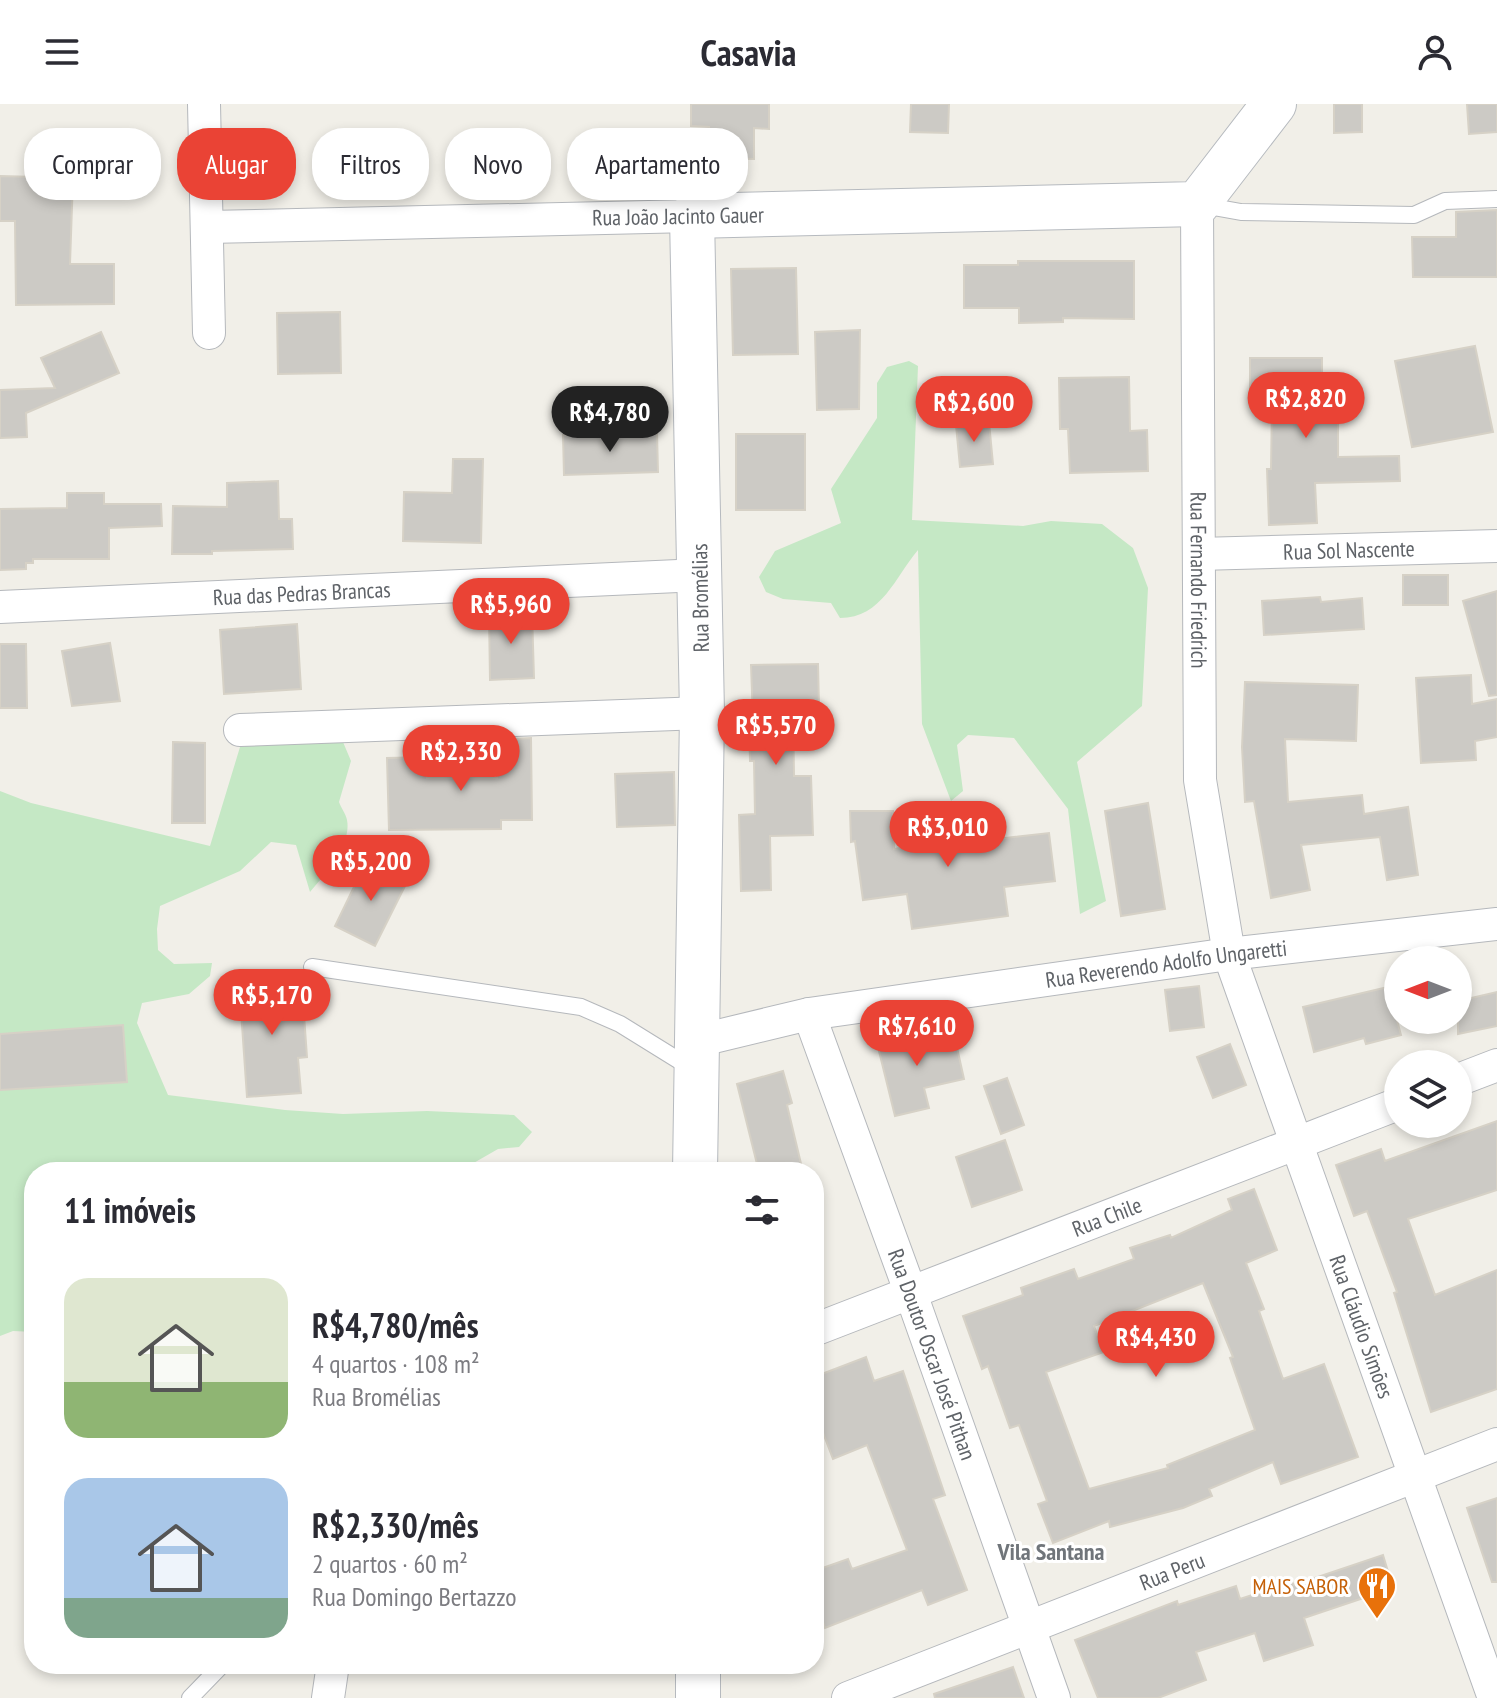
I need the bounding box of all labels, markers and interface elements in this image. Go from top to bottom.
text: Casavia [701,29,796,76]
icon: menu [40,30,84,74]
icon: person [1413,30,1457,74]
chip: Comprar [24,128,161,200]
chip: Alugar [177,128,296,200]
chip: Filtros [312,128,429,200]
chip: Novo [445,128,551,200]
chip: Apartamento [567,128,748,200]
street label: Rua João Jacinto Gauer [592,201,764,231]
pin: R$2,820 [1232,372,1380,440]
pin: R$2,600 [900,376,1048,444]
text: R$2,820 [1266,381,1346,414]
text: R$2,600 [934,385,1014,418]
pin: R$4,780 [536,386,684,454]
text: R$4,780 [570,395,650,428]
street label: Rua Fernando Friedrich [1184,492,1213,668]
street label: Rua Sol Nascente [1283,534,1415,566]
street label: Rua Bromélias [685,543,715,653]
street label: Rua das Pedras Brancas [212,575,391,611]
pin: R$5,960 [437,578,585,646]
text: R$5,960 [471,587,551,620]
pin: R$5,570 [702,699,850,767]
text: R$5,570 [736,708,816,741]
pin: R$2,330 [387,725,535,793]
text: R$2,330 [421,734,501,767]
pin: R$3,010 [874,801,1022,869]
text: R$3,010 [908,810,988,843]
pin: R$5,200 [297,835,445,903]
text: R$5,200 [331,844,411,877]
street label: Rua Reverendo Adolfo Ungaretti [1044,934,1288,994]
north arrow [1384,946,1472,1034]
map controls [1384,946,1472,1138]
pin: R$5,170 [198,969,346,1037]
text: R$5,170 [232,978,312,1011]
pin: R$7,610 [843,1000,991,1068]
text: R$7,610 [878,1009,956,1042]
button: layers [1384,1050,1472,1138]
text: 11 imóveis [64,1188,196,1232]
icon: filters [740,1188,784,1232]
street label: Rua Chile [1068,1191,1146,1243]
street label: Rua Doutor Oscar José Pithan [882,1245,983,1464]
street label: Rua Cláudio Simões [1323,1251,1400,1402]
text: R$4,780/mês [312,1303,479,1347]
icon: home [128,1310,224,1406]
pin: R$4,430 [1082,1311,1230,1379]
text: R$4,430 [1116,1320,1196,1353]
text: 4 quartos · 108 m² [312,1347,480,1380]
text: Rua Bromélias [312,1380,441,1413]
text: R$2,330/mês [312,1503,479,1547]
icon: home [128,1510,224,1606]
district label: Vila Santana [997,1536,1105,1567]
street label: Rua Peru [1135,1546,1209,1597]
text: 2 quartos · 60 m² [312,1547,468,1580]
restaurant icon: MAIS SABOR [1356,1565,1398,1620]
place label: MAIS SABOR [1253,1572,1349,1600]
text: Rua Domingo Bertazzo [312,1580,516,1613]

